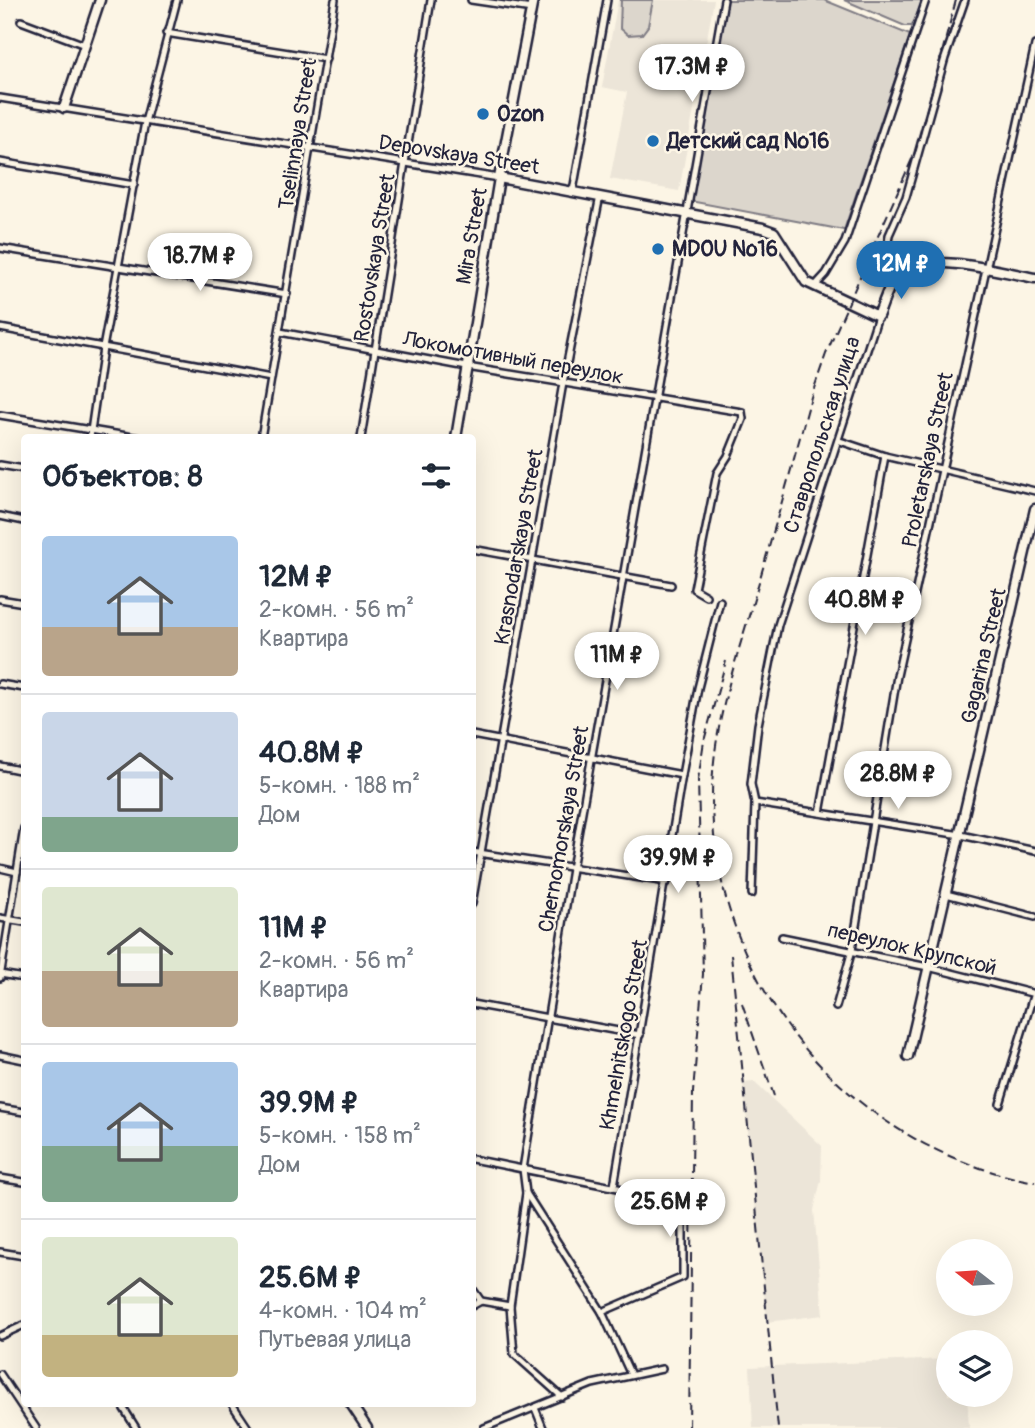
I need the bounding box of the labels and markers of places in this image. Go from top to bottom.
pin: 17.3M ₽ [627,44,757,104]
place label: Ozon [497,101,544,128]
marker: Ozon [475,106,491,122]
place label: Детский сад №16 [665,128,829,155]
marker: Детский сад №16 [645,133,661,149]
pin: 18.7M ₽ [135,233,265,293]
place label: MDOU №16 [672,236,778,263]
marker: MDOU №16 [650,241,666,257]
pin: 12M ₽ [852,242,950,301]
pin: 40.8M ₽ [800,578,930,637]
pin: 11M ₽ [568,632,666,692]
pin: 28.8M ₽ [833,752,963,811]
pin: 39.9M ₽ [613,836,743,895]
pin: 25.6M ₽ [605,1180,735,1239]

